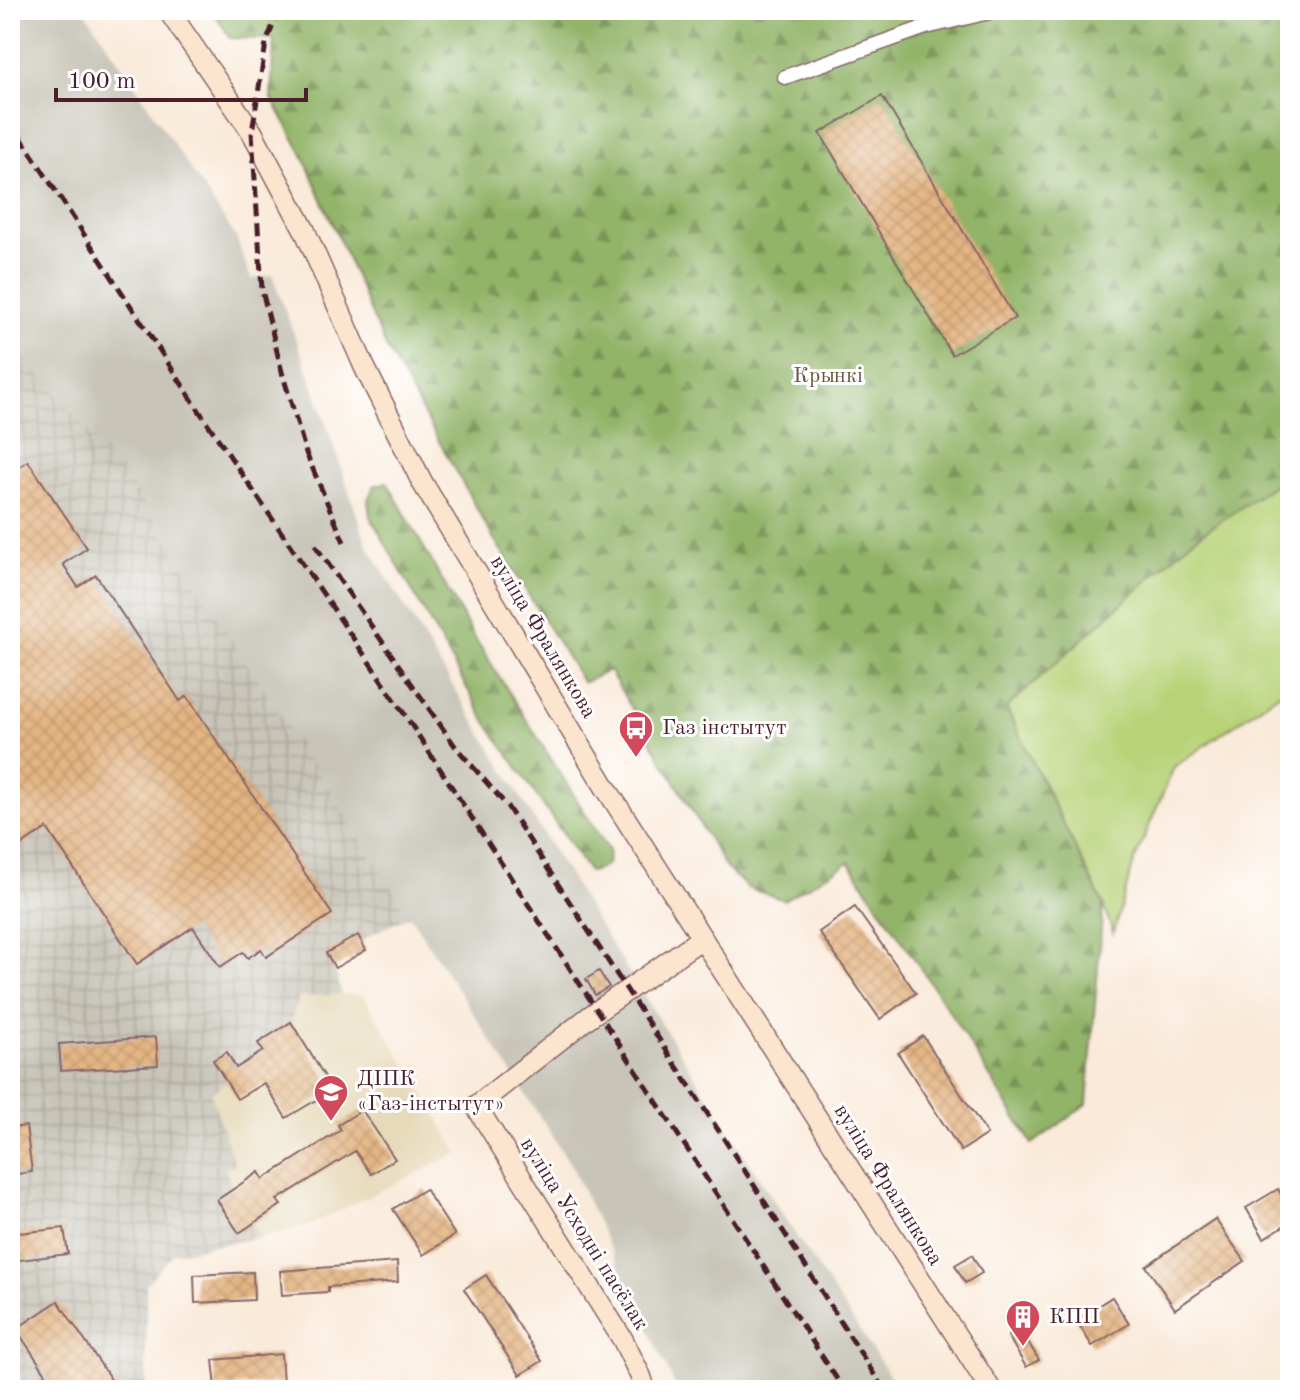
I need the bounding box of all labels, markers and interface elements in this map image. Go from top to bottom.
scale bar [56,52,306,102]
text: 100 m [68,70,136,94]
park label: Крынкі [793,365,863,387]
street label: вуліца Фралянкова [486,552,600,722]
bus stop icon: Газ інстытут [617,709,655,759]
place label: Газ інстытут [662,717,787,739]
place label: ДІПК «Газ-інстытут» [357,1068,505,1115]
school or university icon: ДІПК «Газ-інстытут» [312,1073,350,1123]
street label: вуліца Фралянкова [829,1100,947,1270]
street label: вуліца Усходні пасёлак [516,1134,652,1334]
building icon: КПП [1004,1298,1042,1348]
place label: КПП [1049,1306,1100,1328]

